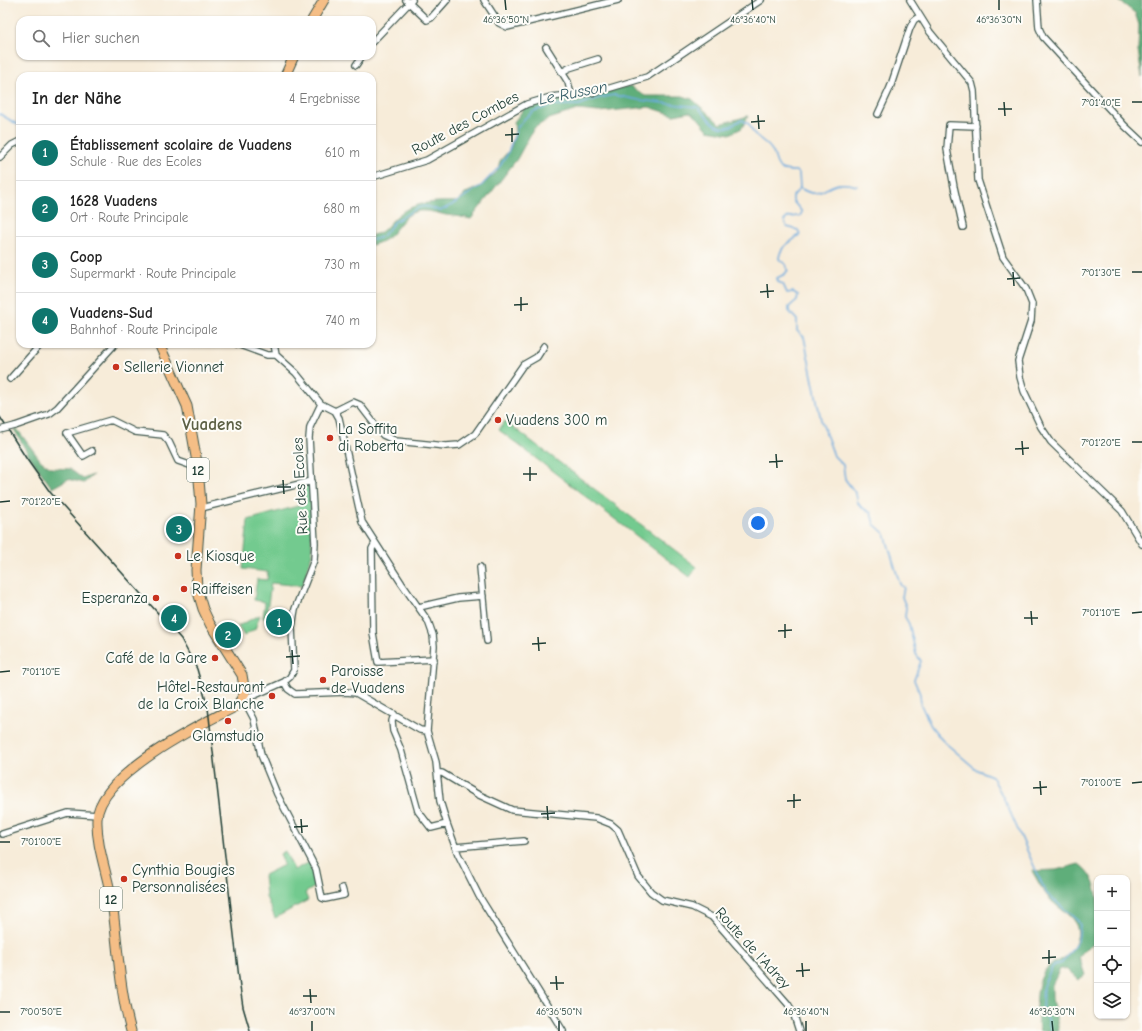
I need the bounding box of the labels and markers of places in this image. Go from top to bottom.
place label: Sellerie Vionnet [124,358,224,376]
marker: Sellerie Vionnet [111,362,121,372]
place label: Vuadens 300 m [506,411,607,429]
marker: Vuadens 300 m [493,415,503,425]
place label: La Soffita di Roberta [338,420,404,455]
marker: La Soffita di Roberta [325,433,335,443]
pin: 3 [166,514,192,544]
place label: Le Kiosque [186,547,255,565]
marker: Le Kiosque [173,551,183,561]
place label: Raiffeisen [192,580,253,598]
marker: Raiffeisen [179,584,189,594]
place label: Esperanza [82,589,148,607]
marker: Esperanza [151,593,161,603]
pin: 4 [161,603,187,633]
pin: 1 [266,607,292,637]
pin: 2 [215,620,241,650]
place label: Café de la Gare [106,649,207,667]
marker: Café de la Gare [210,653,220,663]
place label: Paroisse de Vuadens [331,662,405,697]
marker: Paroisse de Vuadens [318,675,328,685]
place label: Hôtel-Restaurant de la Croix Blanche [138,678,265,713]
marker: Hôtel-Restaurant de la Croix Blanche [267,691,277,701]
marker: Glamstudio [223,716,233,726]
place label: Glamstudio [192,727,264,745]
place label: Cynthia Bougies Personnalisées [132,861,235,896]
marker: Cynthia Bougies Personnalisées [119,874,129,884]

